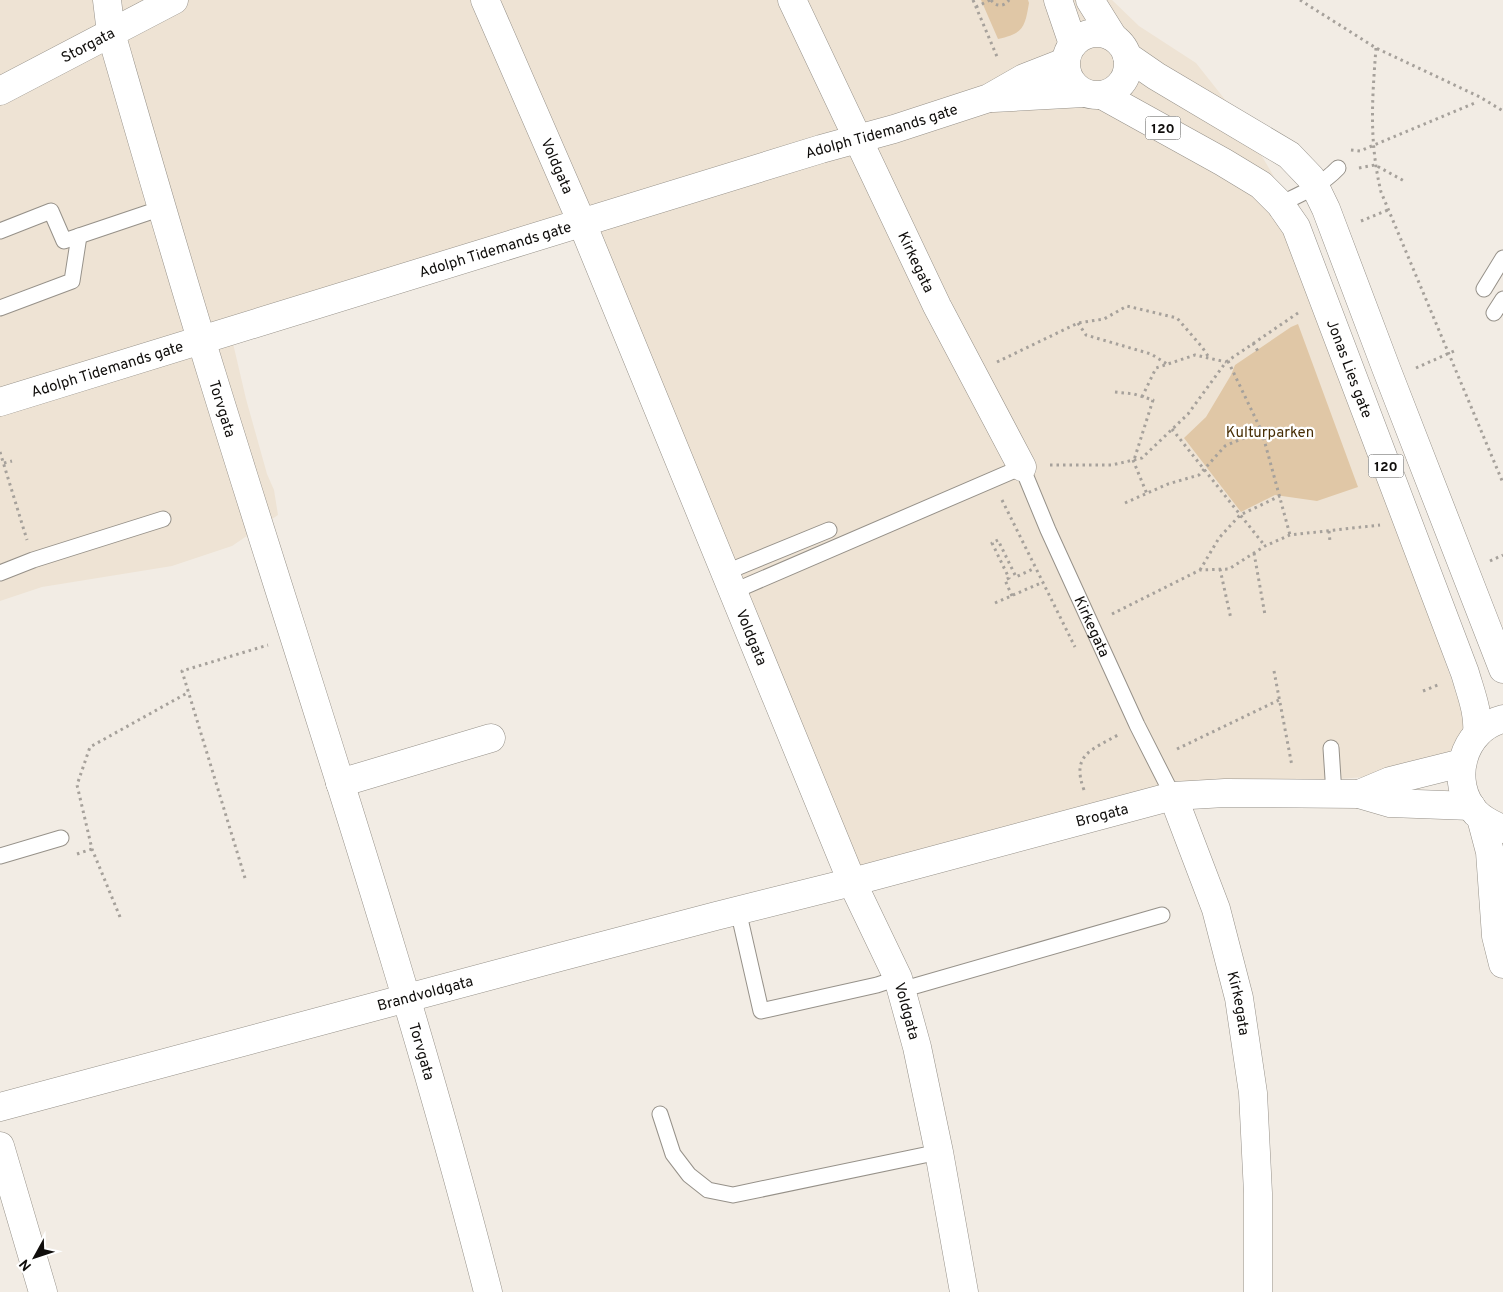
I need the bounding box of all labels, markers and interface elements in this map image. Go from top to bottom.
street label: Storgata [58,25,118,68]
street label: Adolph Tidemands gate [803,101,961,164]
road number: 120 [1146,116,1180,140]
street label: Voldgata [535,136,576,197]
street label: Adolph Tidemands gate [417,218,574,283]
street label: Kirkegata [892,229,937,296]
street label: Jonas Lies gate [1321,317,1376,421]
street label: Adolph Tidemands gate [29,338,186,403]
street label: Torvgata [203,378,239,440]
park label: Kulturparken [1226,424,1314,443]
road number: 120 [1368,454,1404,478]
street label: Kirkegata [1069,594,1113,661]
street label: Voldgata [730,607,770,669]
street label: Brogata [1074,800,1131,833]
street label: Kirkegata [1222,970,1252,1037]
street label: Brandvoldgata [375,973,475,1017]
street label: Voldgata [889,981,923,1042]
street label: Torvgata [403,1021,438,1083]
north arrow [10,1232,60,1282]
text: N [16,1255,36,1274]

